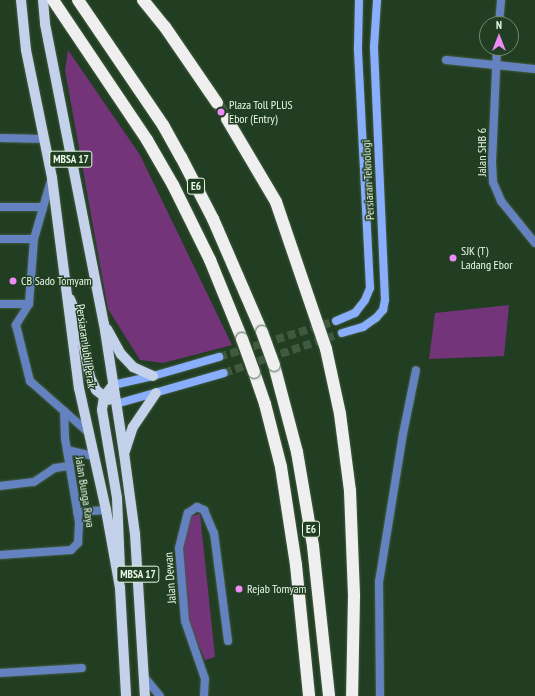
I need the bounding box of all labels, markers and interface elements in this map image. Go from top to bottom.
north arrow [479,16,519,56]
text: N [496,18,502,32]
place label: Plaza Toll PLUS Ebor (Entry) [229,98,293,126]
marker: Plaza Toll PLUS Ebor (Entry) [216,107,226,117]
street label: Jalan SHB 6 [475,128,489,176]
street label: Persiaran Teknologi [359,139,377,221]
road number: MBSA 17 [49,150,93,168]
road number: E6 [187,177,205,195]
place label: SJK (T) Ladang Ebor [461,244,512,272]
marker: SJK (T) Ladang Ebor [448,253,458,263]
place label: CB Sado Tomyam [21,274,92,288]
marker: CB Sado Tomyam [8,276,18,286]
street label: Persiaran Jubli Perak [73,303,99,389]
street label: Jalan Bunga Raya [72,456,98,528]
road number: E6 [302,520,320,538]
street label: Jalan Dewan [161,552,179,604]
road number: MBSA 17 [116,565,160,583]
place label: Rejab Tomyam [247,582,307,596]
marker: Rejab Tomyam [234,584,244,594]

